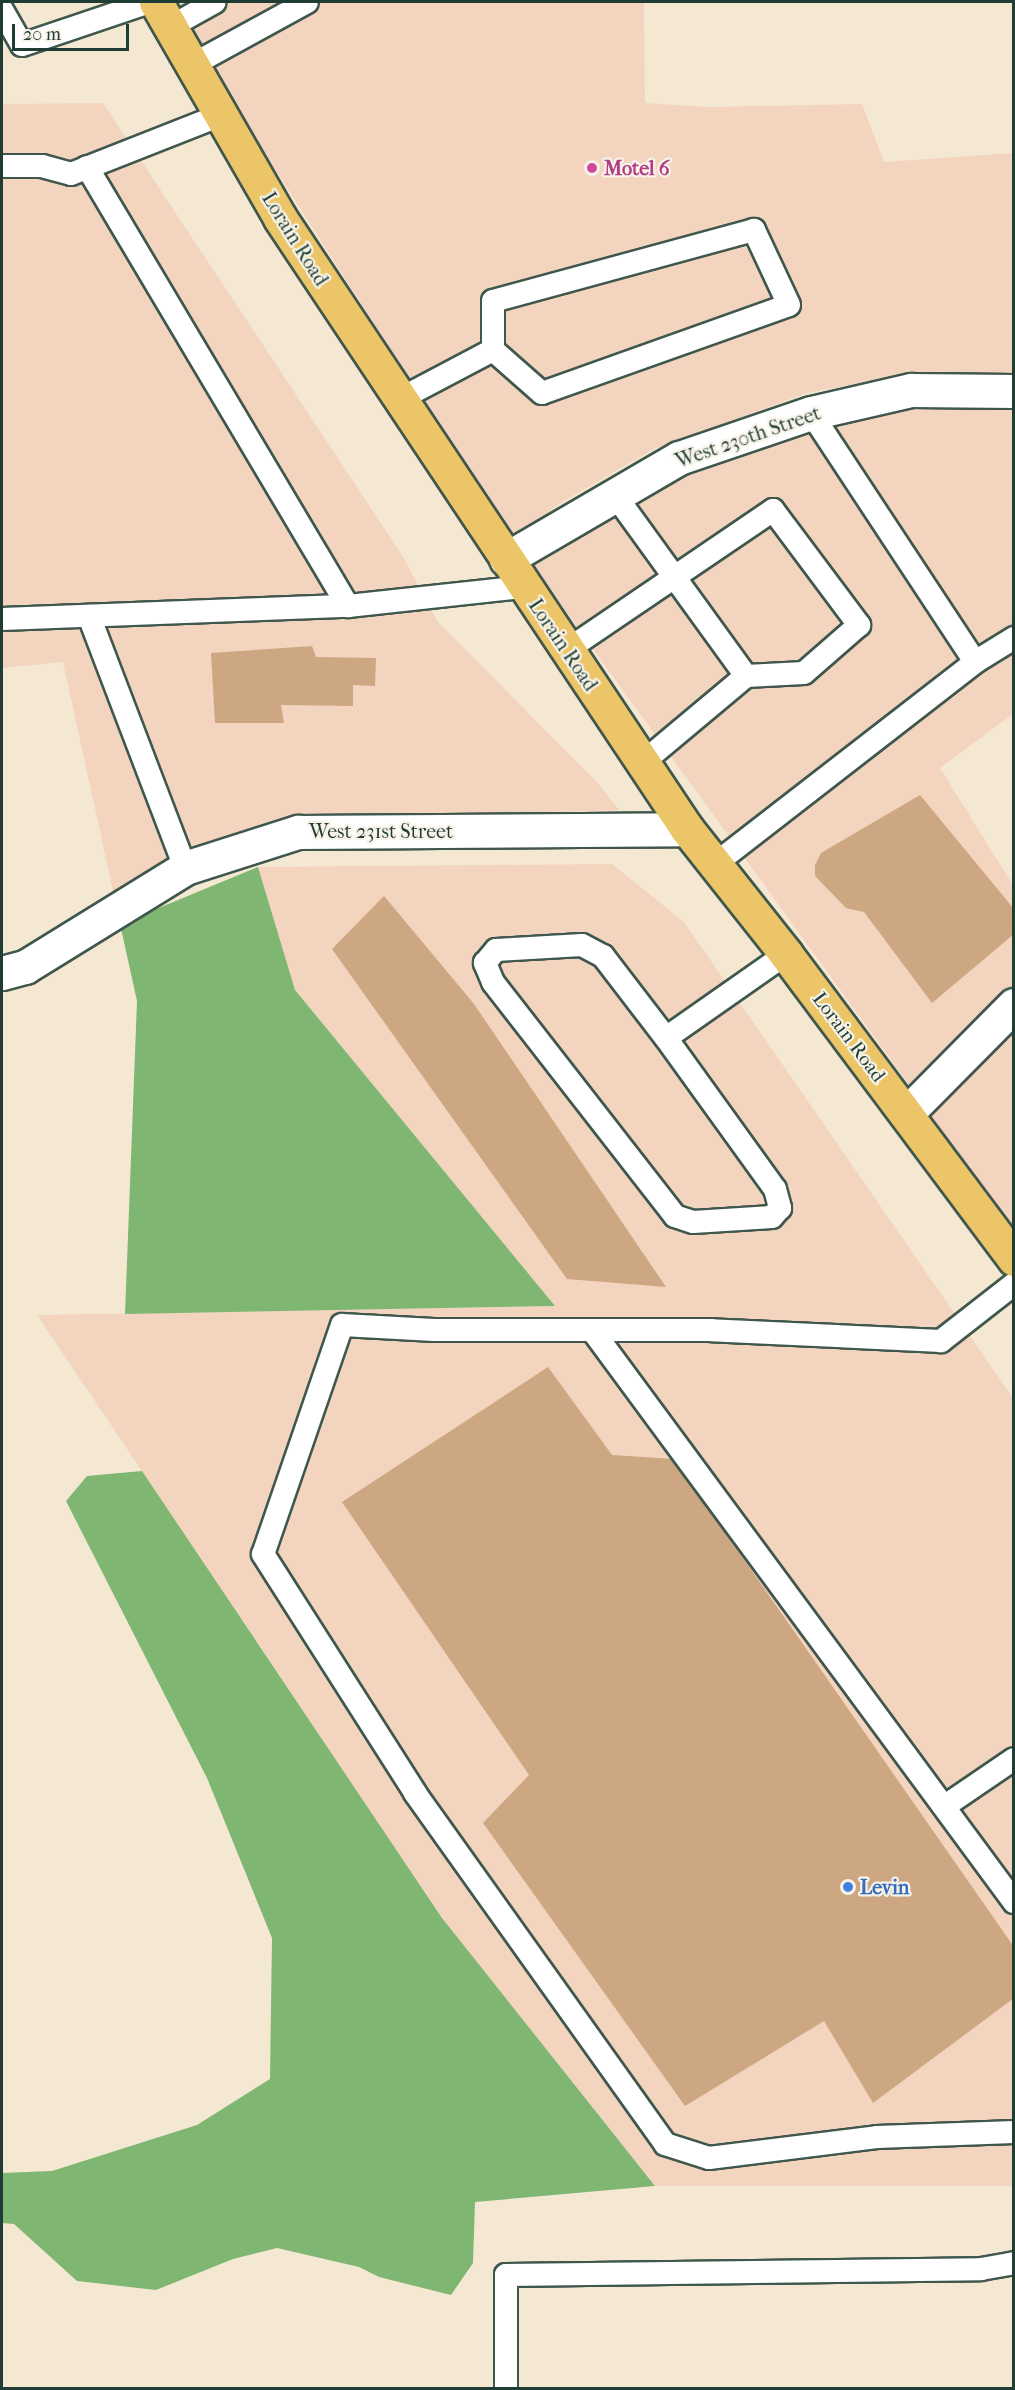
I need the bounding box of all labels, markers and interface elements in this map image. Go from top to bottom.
scale bar [15,12,132,50]
text: 20 m [23,24,61,45]
place label: Motel 6 [604,156,670,180]
marker: Motel 6 [585,161,599,175]
street label: Lorain Road [257,188,333,290]
street label: West 230th Street [672,401,824,473]
street label: Lorain Road [523,594,603,696]
street label: West 231st Street [309,819,453,843]
street label: Lorain Road [807,987,891,1087]
place label: Levin [860,1875,909,1899]
marker: Levin [841,1880,855,1894]

